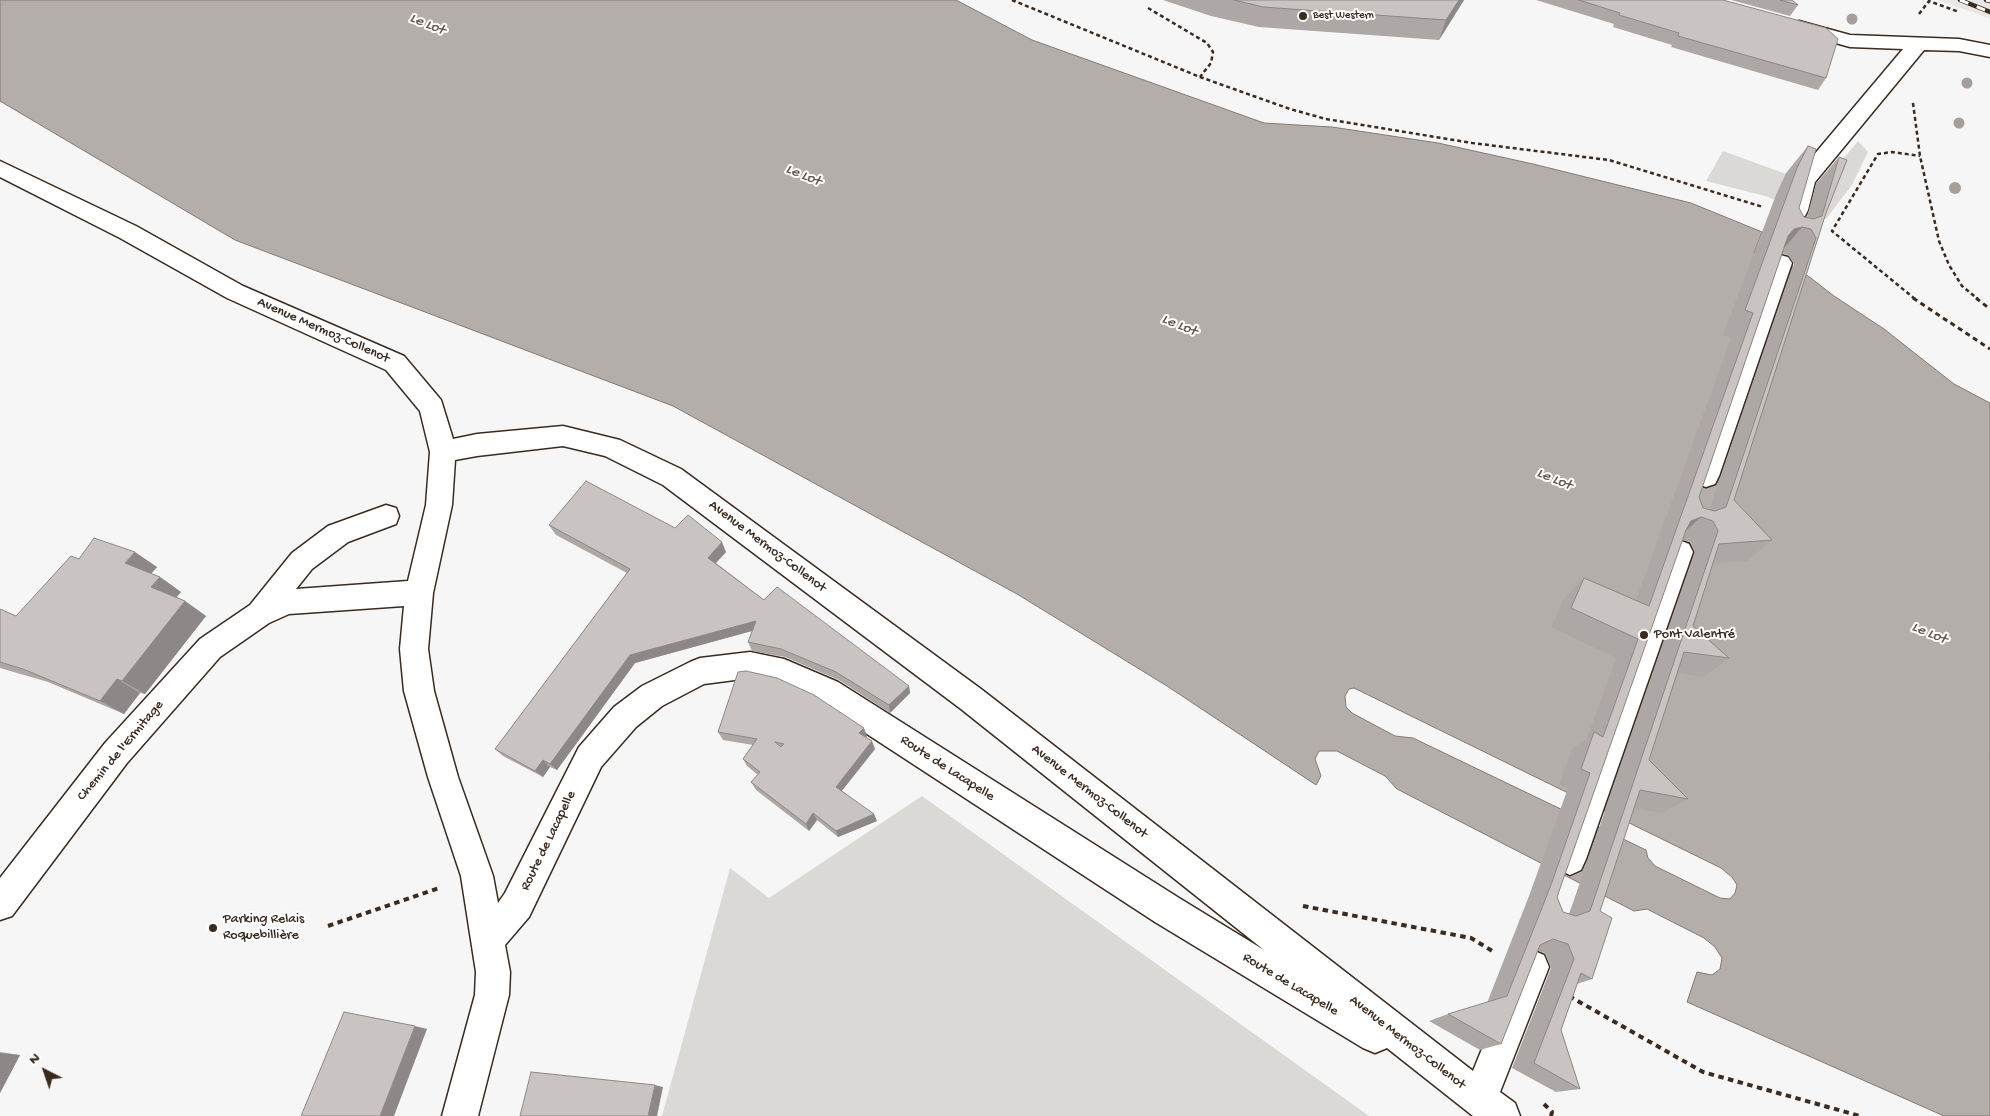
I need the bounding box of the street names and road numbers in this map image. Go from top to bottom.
street label: Avenue Mermoz-Collenot [254,294,392,368]
street label: Avenue Mermoz-Collenot [705,497,829,597]
street label: Chemin de l'Ermitage [74,697,168,805]
street label: Route de Lacapelle [897,732,997,806]
street label: Avenue Mermoz-Collenot [1027,741,1151,843]
street label: Route de Lacapelle [518,788,580,894]
street label: Route de Lacapelle [1239,950,1341,1020]
street label: Avenue Mermoz-Collenot [1345,992,1469,1094]

